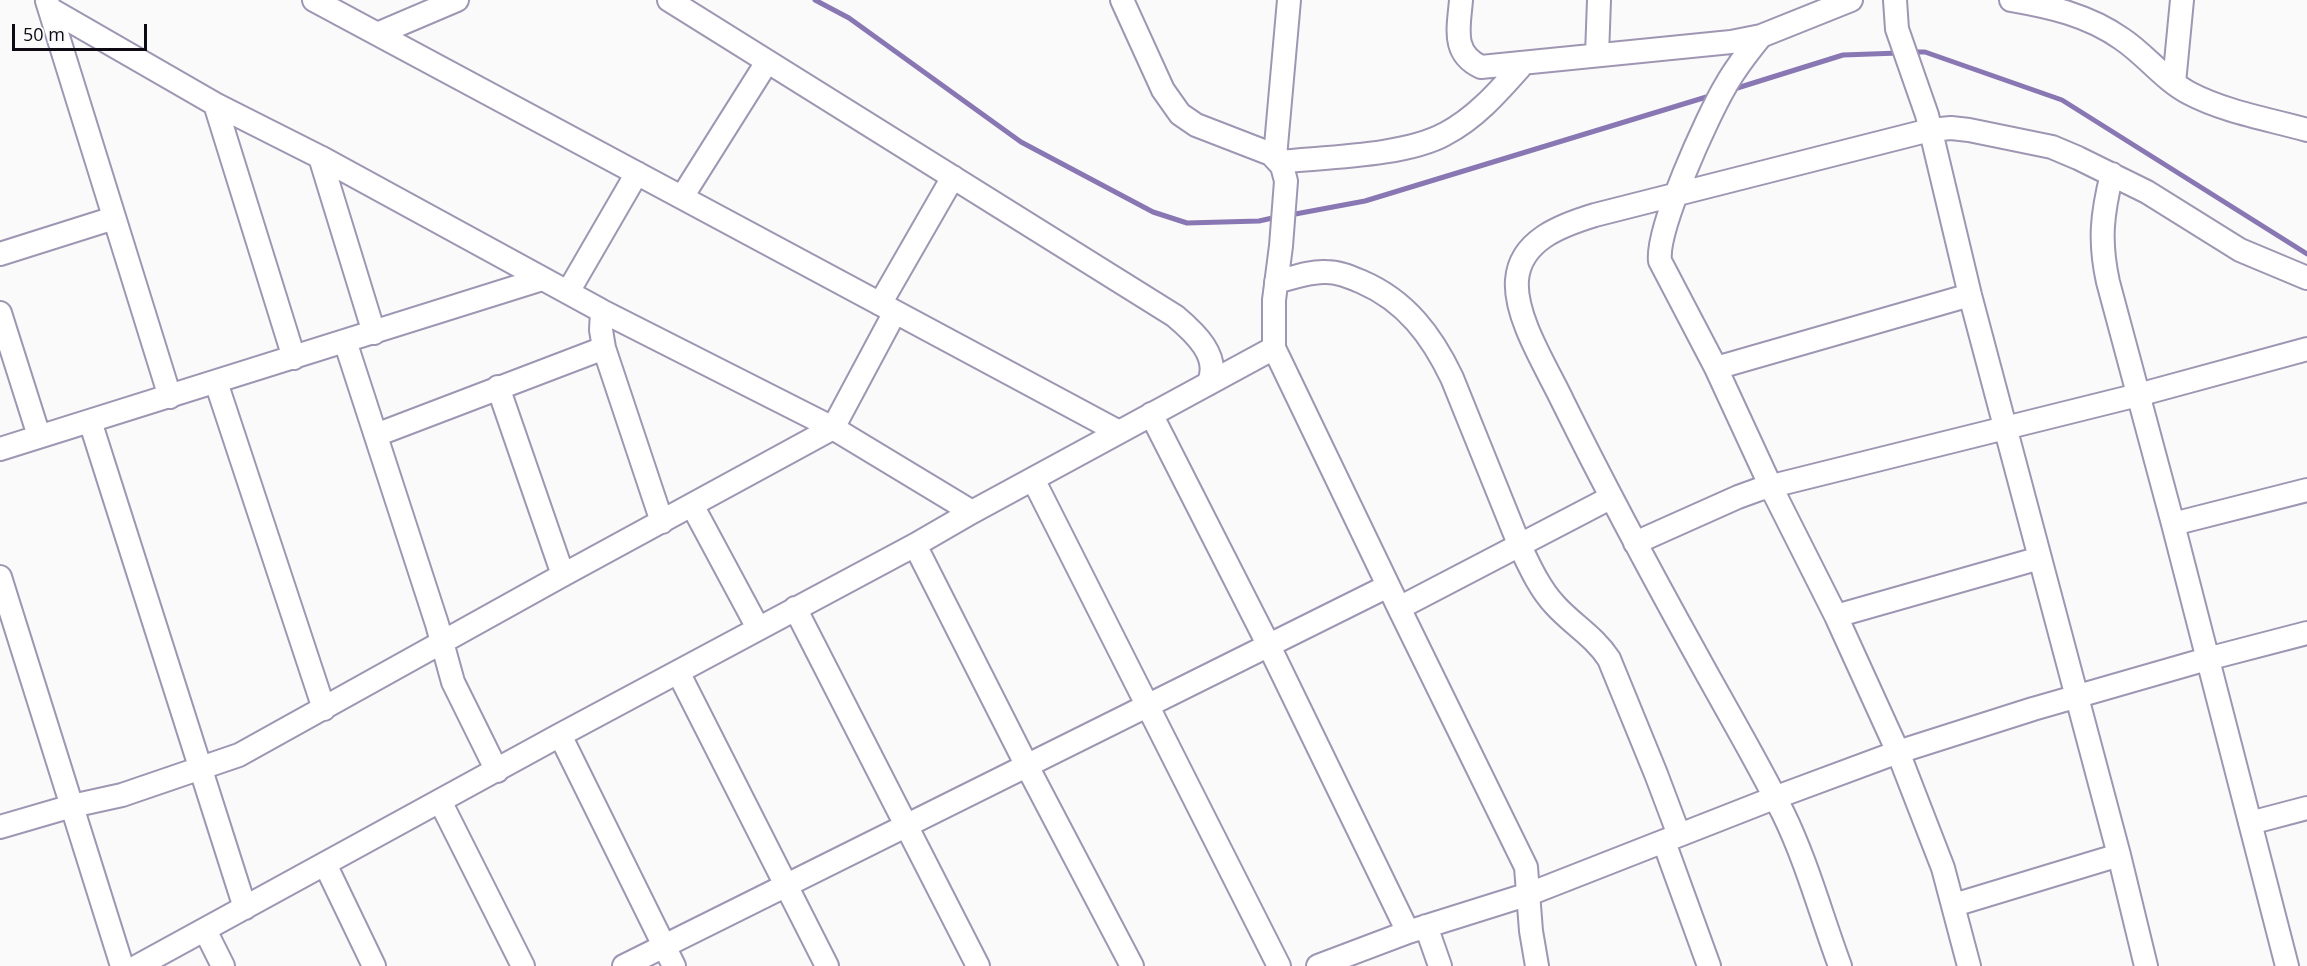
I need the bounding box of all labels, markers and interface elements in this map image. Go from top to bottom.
scale bar [15,12,150,50]
text: 50 m [23,22,65,46]

